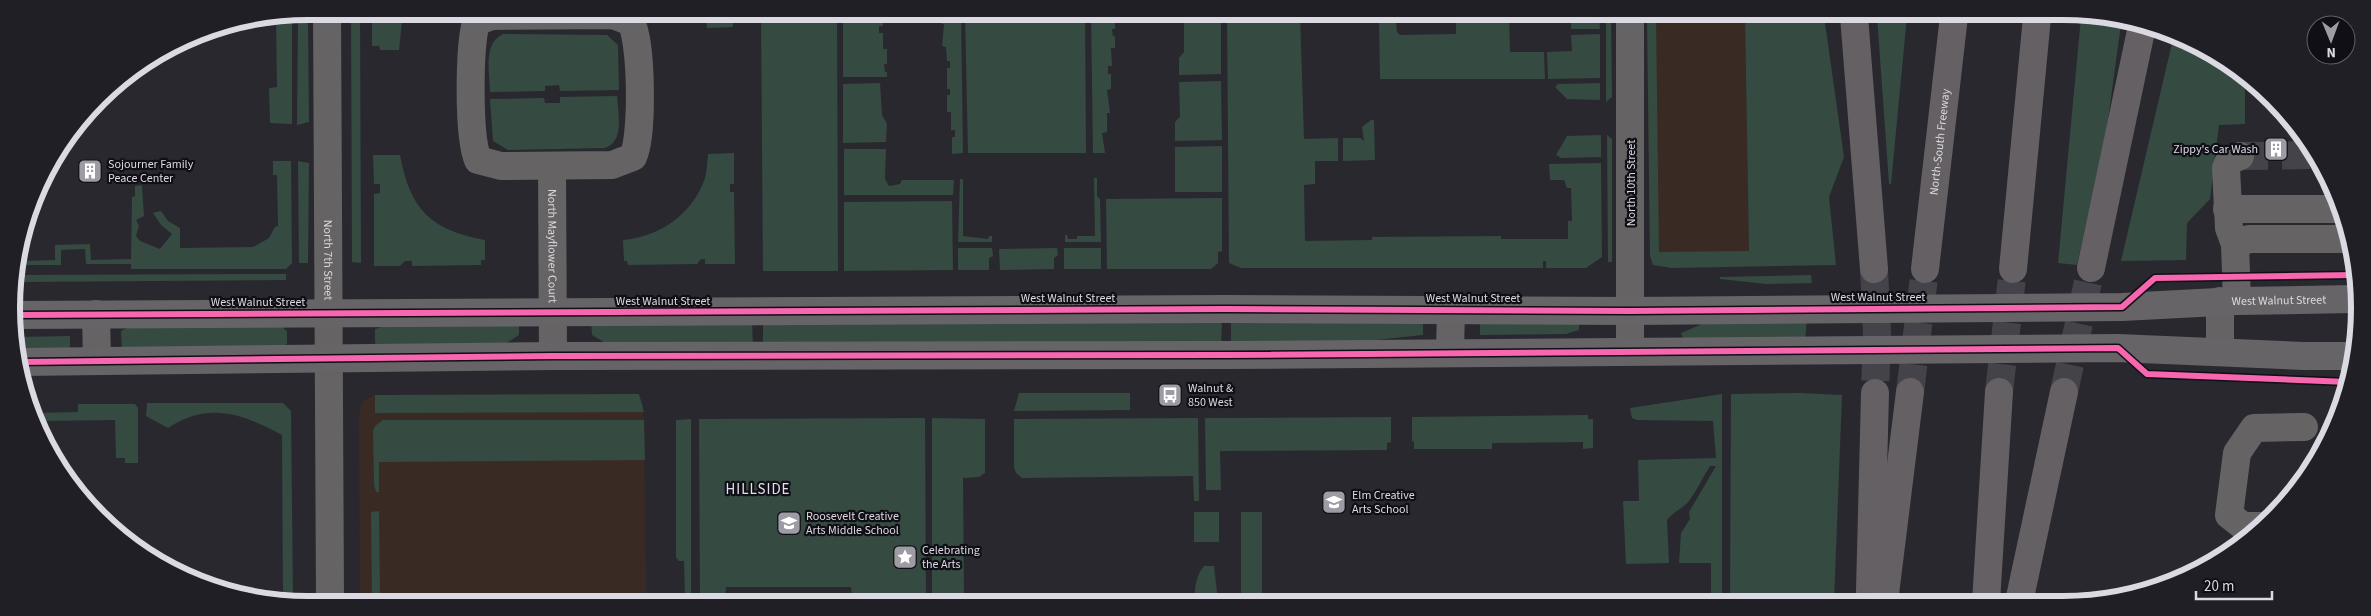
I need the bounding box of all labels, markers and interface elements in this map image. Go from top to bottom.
north arrow [2306,15,2356,65]
text: N [2326,42,2336,62]
street label: North-South Freeway [1925,87,1954,196]
building icon: Zippy's Car Wash [2263,136,2289,162]
street label: North 10th Street [1623,140,1640,226]
place label: Zippy's Car Wash [2173,141,2258,158]
place label: Sojourner Family Peace Center [108,156,194,187]
building icon: Sojourner Family Peace Center [77,158,103,184]
street label: North Mayflower Court [544,189,561,303]
street label: North 7th Street [320,220,337,300]
street label: West Walnut Street [1831,289,1925,306]
street label: West Walnut Street [1021,290,1115,307]
street label: West Walnut Street [1426,290,1520,307]
street label: West Walnut Street [2231,291,2326,310]
street label: West Walnut Street [616,293,710,310]
street label: West Walnut Street [211,294,305,311]
place label: Walnut & 850 West [1188,380,1234,411]
bus stop icon: Walnut & 850 West [1157,382,1183,408]
district label: HILLSIDE [725,479,791,500]
place label: Elm Creative Arts School [1352,487,1415,518]
school or university icon: Elm Creative Arts School [1321,489,1347,515]
place label: Roosevelt Creative Arts Middle School [806,508,899,539]
school or university icon: Roosevelt Creative Arts Middle School [776,510,802,536]
place label: Celebrating the Arts [922,542,980,573]
place icon: Celebrating the Arts [892,544,918,570]
scale bar [2196,568,2272,600]
text: 20 m [2204,576,2234,597]

